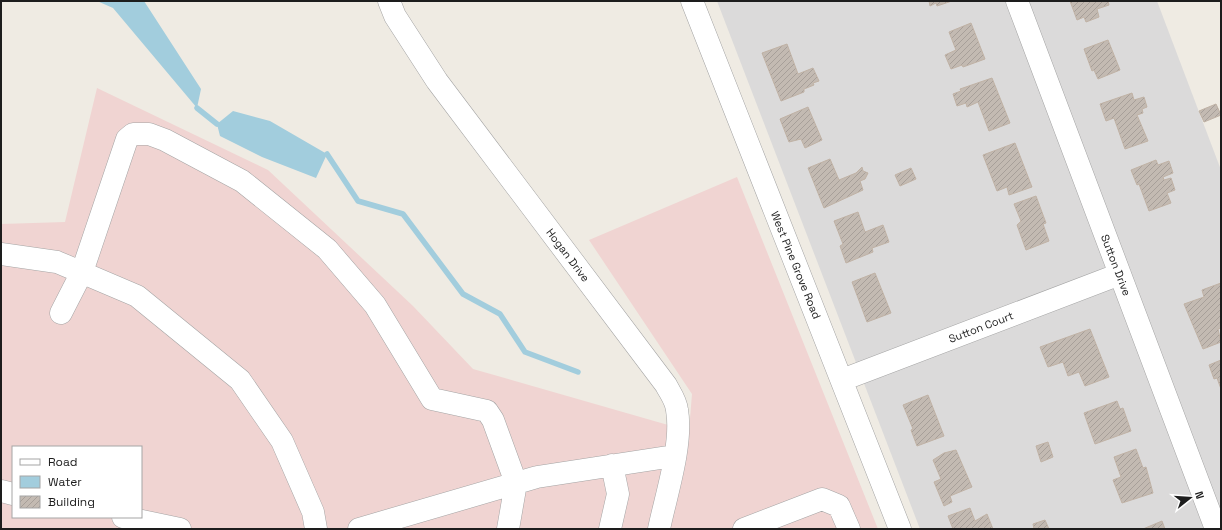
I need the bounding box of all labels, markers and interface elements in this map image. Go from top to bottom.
street label: West Pine Grove Road [768,209,824,321]
street label: Hogan Drive [543,225,593,285]
street label: Sutton Drive [1098,232,1134,298]
street label: Sutton Court [947,308,1015,346]
legend [12,446,142,518]
text: Road [48,454,77,470]
text: Water [48,474,82,490]
north arrow [1170,478,1210,518]
text: N [1192,490,1207,501]
text: Building [48,494,95,510]

